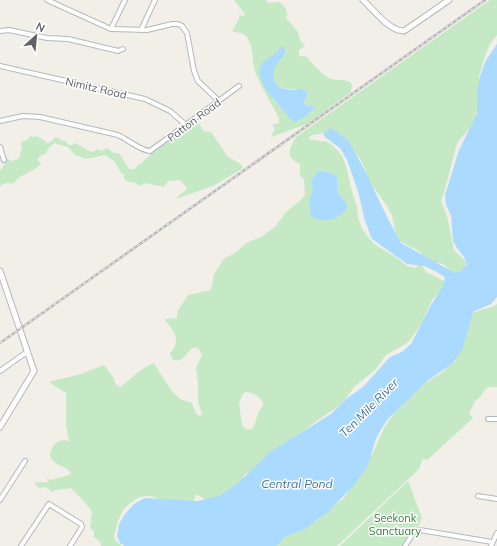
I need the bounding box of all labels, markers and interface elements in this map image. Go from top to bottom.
north arrow [16,16,56,56]
text: N [34,19,47,35]
street label: Nimitz Road [64,74,128,102]
street label: Patton Road [164,95,224,145]
water label: Ten Mile River [336,375,402,440]
water label: Central Pond [261,476,334,491]
park label: Seekonk Sanctuary [369,511,421,538]

